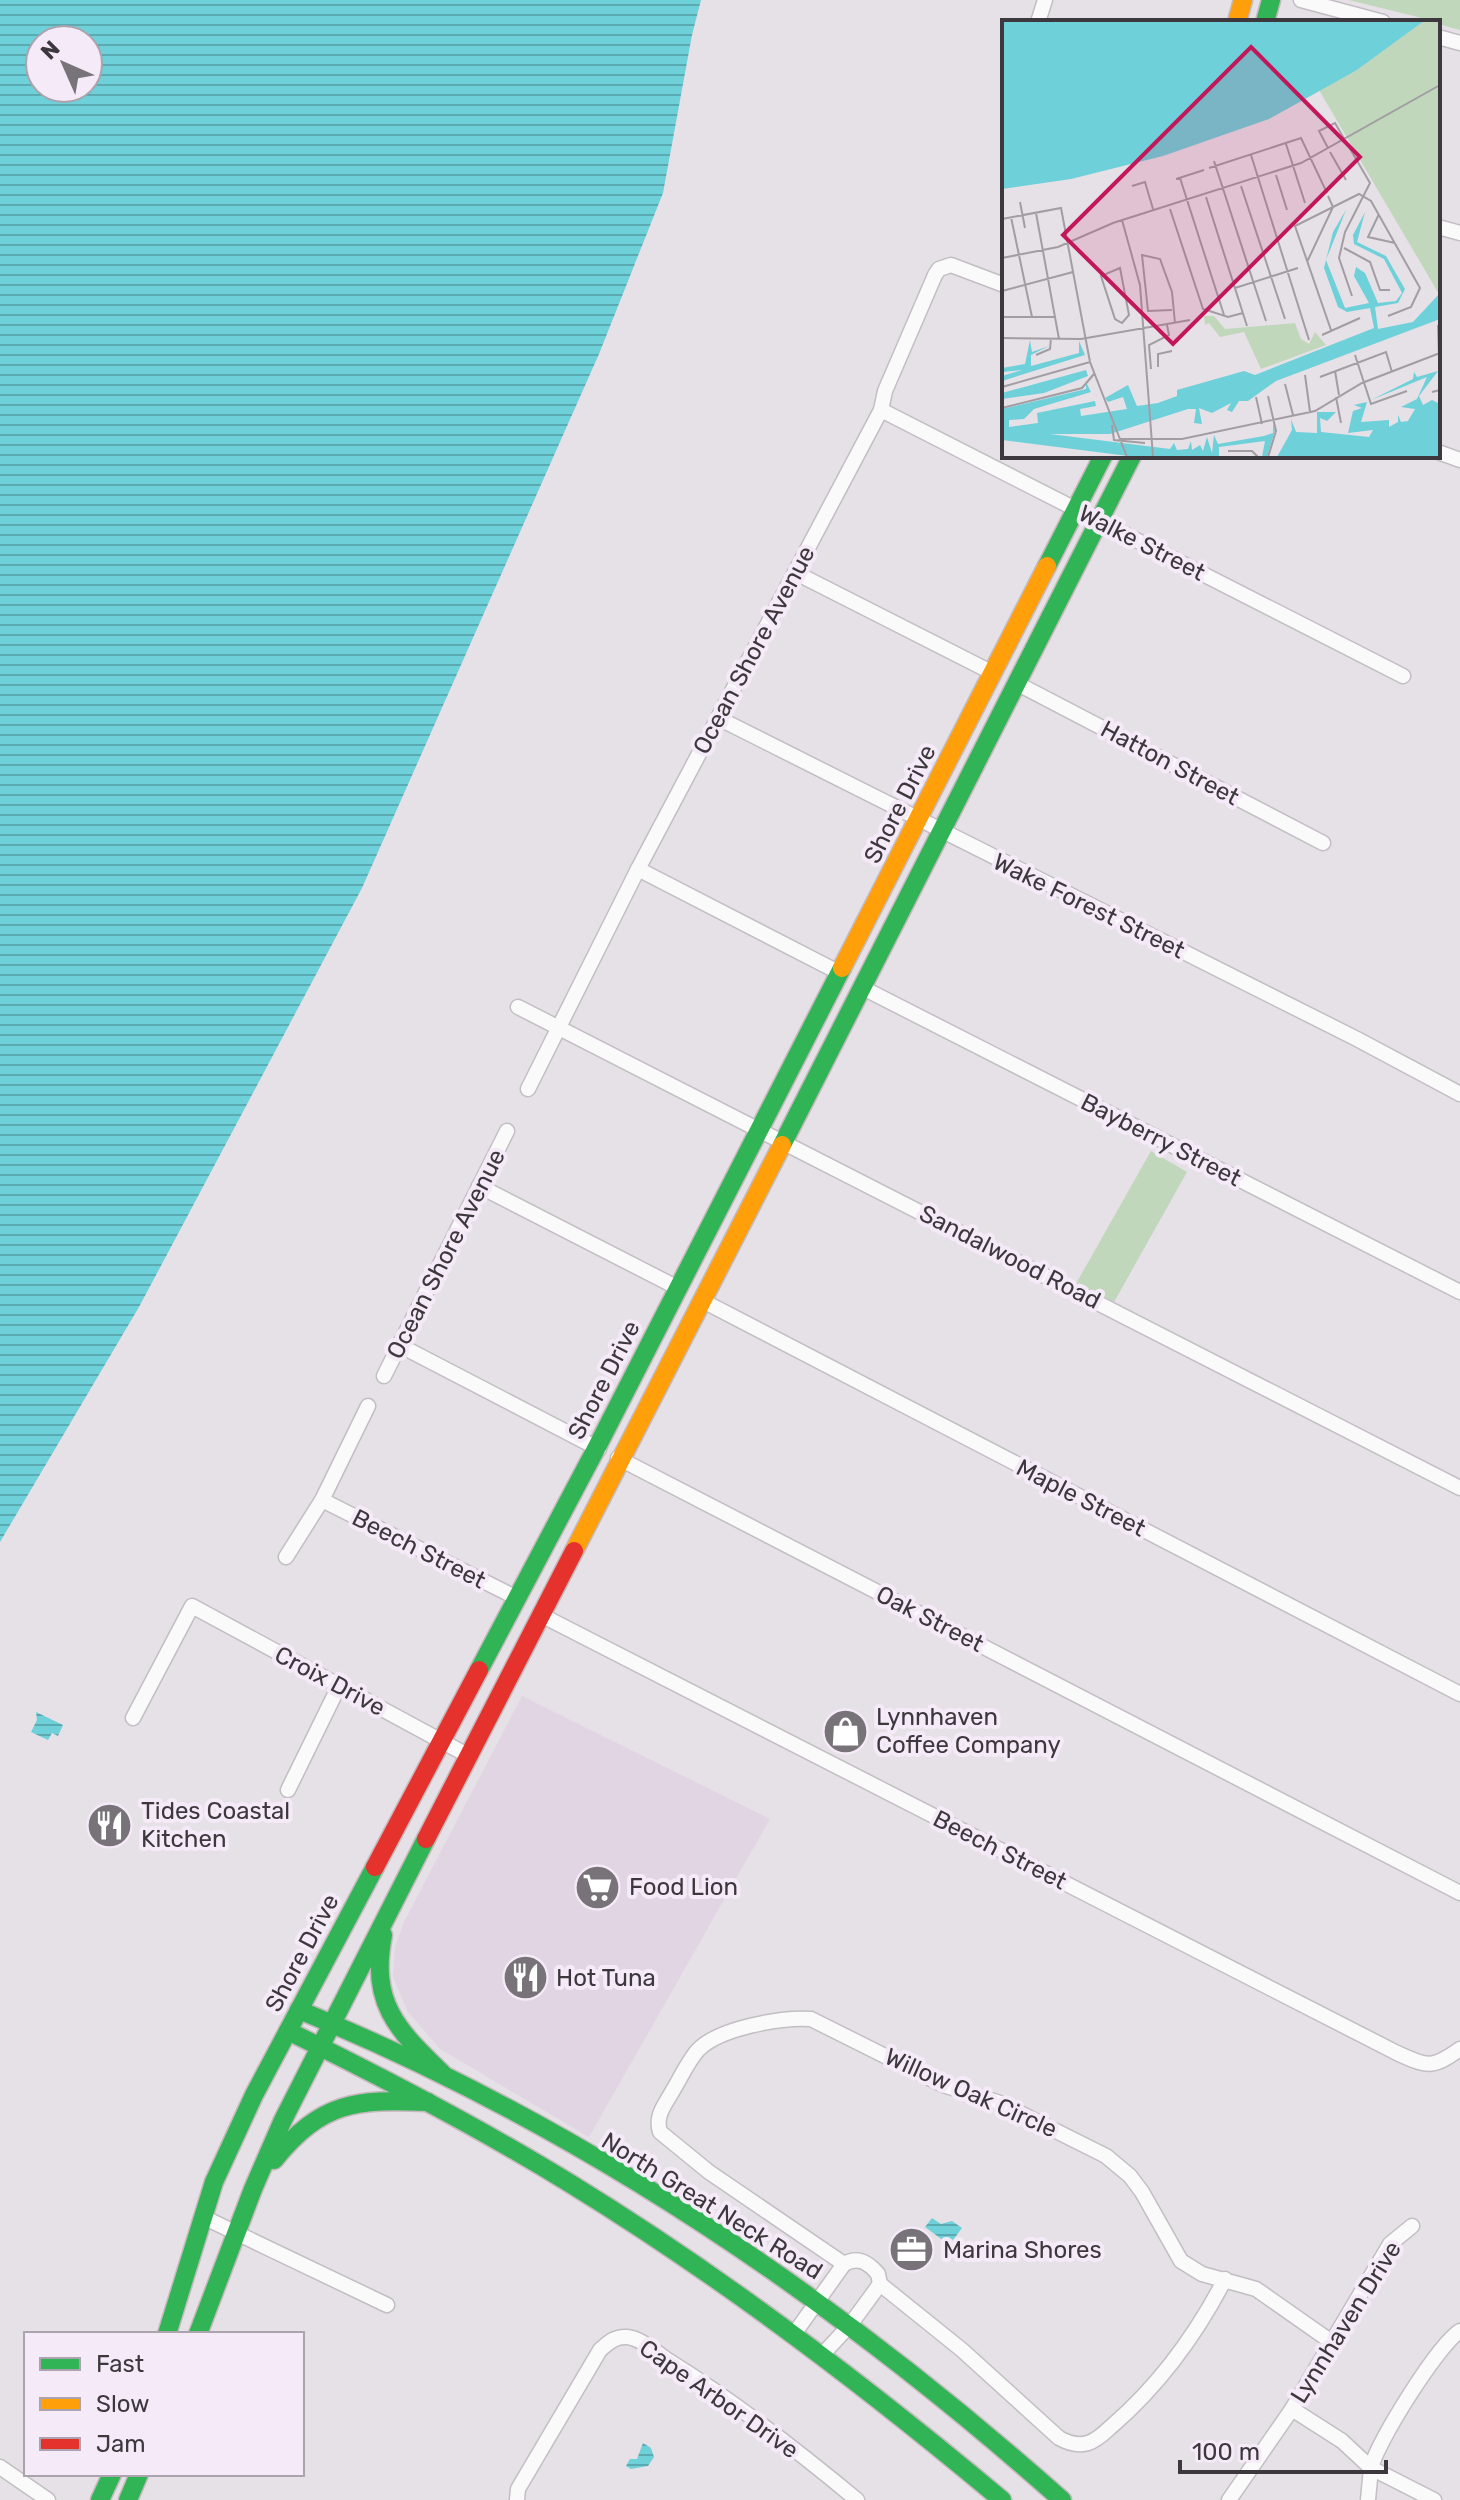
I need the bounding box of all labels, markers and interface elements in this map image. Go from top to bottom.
inset map [1002,20,1440,458]
north arrow [24,24,104,104]
text: N [35,35,65,65]
street label: Walke Street [1074,499,1210,587]
street label: Ocean Shore Avenue [687,541,821,759]
street label: Hatton Street [1096,715,1244,811]
street label: Shore Drive [858,740,942,868]
street label: Wake Forest Street [989,847,1189,965]
street label: Bayberry Street [1076,1088,1246,1192]
street label: Ocean Shore Avenue [381,1144,511,1364]
street label: Sandalwood Road [915,1199,1105,1315]
street label: Shore Drive [562,1316,646,1444]
street label: Maple Street [1012,1453,1150,1543]
street label: Beech Street [348,1503,490,1595]
street label: Oak Street [872,1580,988,1658]
street label: Croix Drive [270,1640,390,1722]
place label: Lynnhaven Coffee Company [876,1703,1061,1759]
shop icon: Lynnhaven Coffee Company [821,1707,869,1755]
place label: Tides Coastal Kitchen [141,1797,290,1853]
restaurant icon: Tides Coastal Kitchen [86,1801,134,1849]
street label: Beech Street [929,1804,1071,1896]
supermarket icon: Food Lion [574,1863,622,1911]
place label: Food Lion [629,1873,738,1901]
street label: Shore Drive [259,1889,345,2017]
restaurant icon: Hot Tuna [501,1954,549,2002]
place label: Hot Tuna [556,1964,656,1992]
street label: Willow Oak Circle [881,2042,1061,2144]
street label: North Great Neck Road [597,2127,827,2285]
office icon: Marina Shores [888,2226,936,2274]
place label: Marina Shores [943,2236,1102,2264]
street label: Lynnhaven Drive [1285,2236,1407,2408]
legend [24,2332,304,2476]
street label: Cape Arbor Drive [634,2334,804,2464]
text: Fast [96,2350,144,2378]
text: Slow [96,2390,149,2418]
scale bar [1180,2424,1386,2474]
text: Jam [96,2430,146,2458]
text: 100 m [1192,2438,1260,2466]

